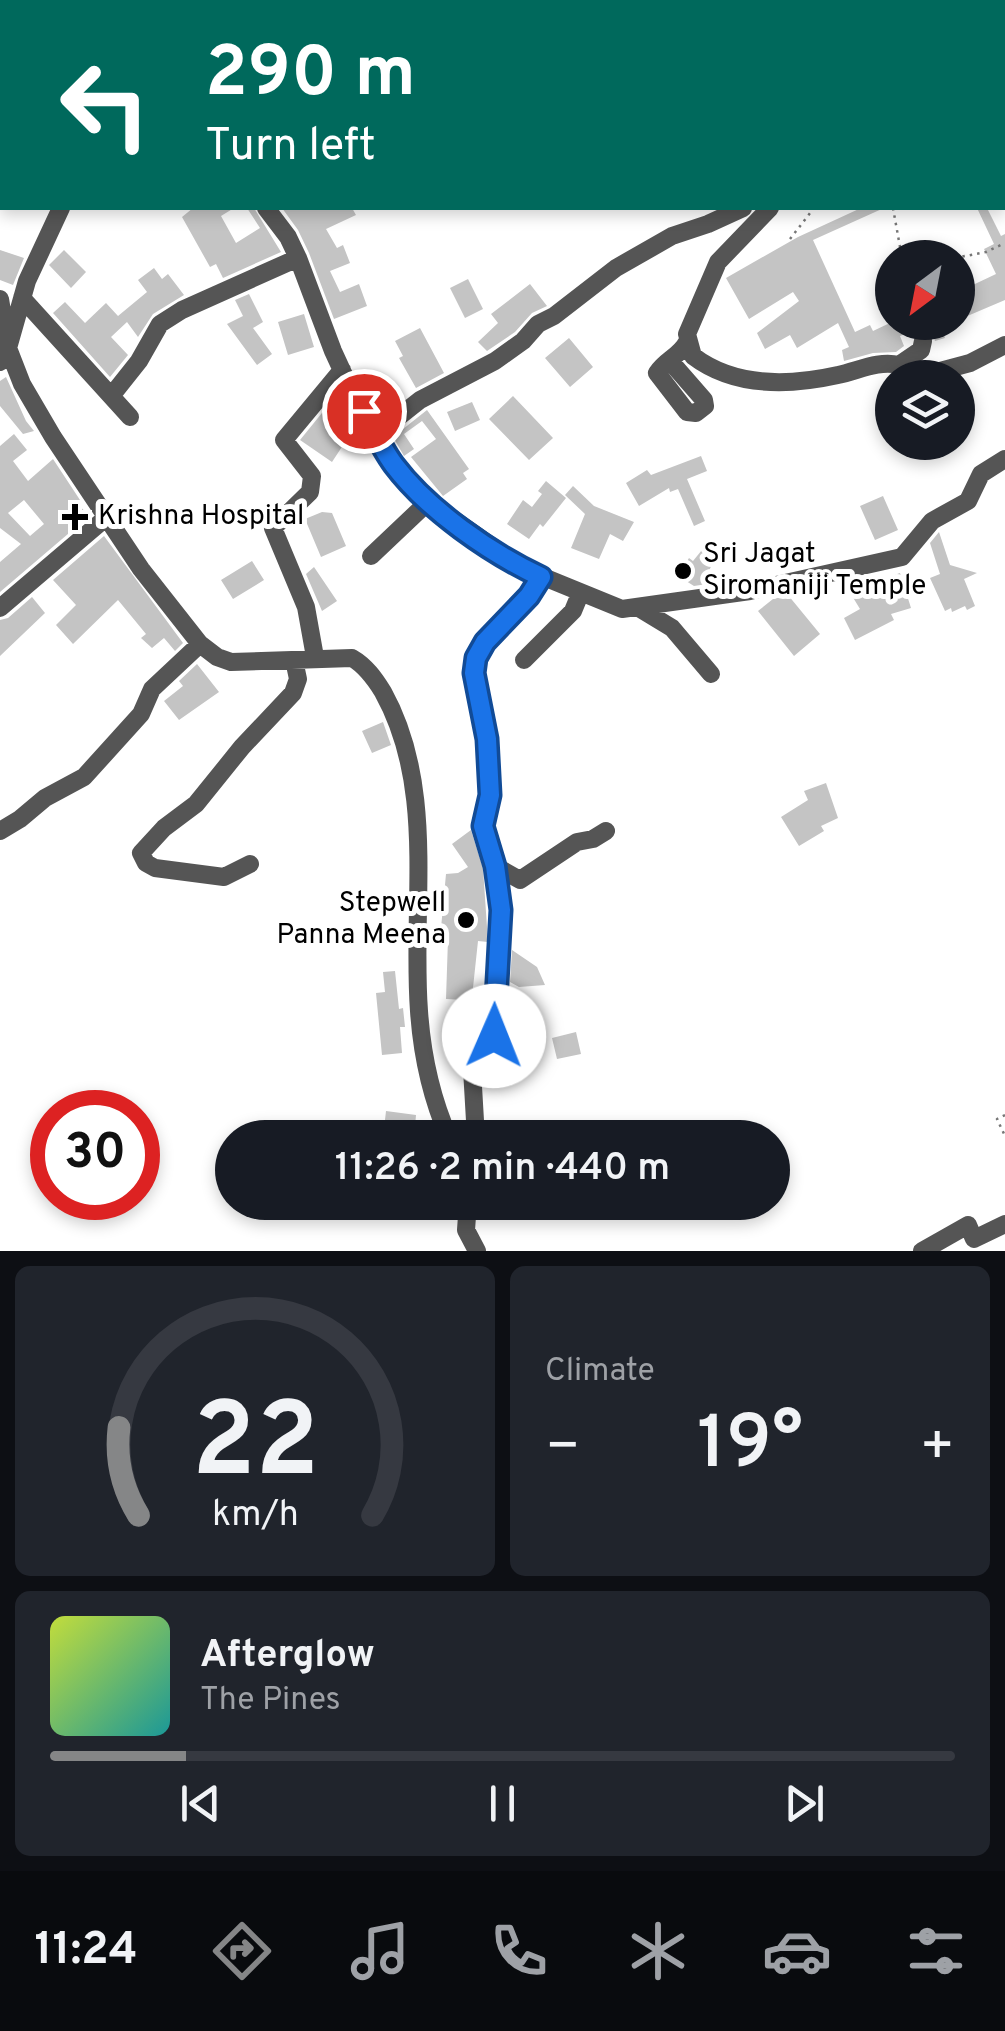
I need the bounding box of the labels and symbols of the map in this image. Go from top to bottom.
north arrow [875,240,975,340]
pin [322,369,407,454]
place label: Krishna Hospital [98,499,304,535]
marker: Krishna Hospital [62,504,88,530]
place label: Sri Jagat Siromaniji Temple [703,537,926,605]
marker: Sri Jagat Siromaniji Temple [672,560,694,582]
place label: Stepwell Panna Meena [276,886,446,954]
marker: Stepwell Panna Meena [455,909,477,931]
position arrow [442,984,546,1088]
speed limit sign: 30 [30,1090,160,1220]

